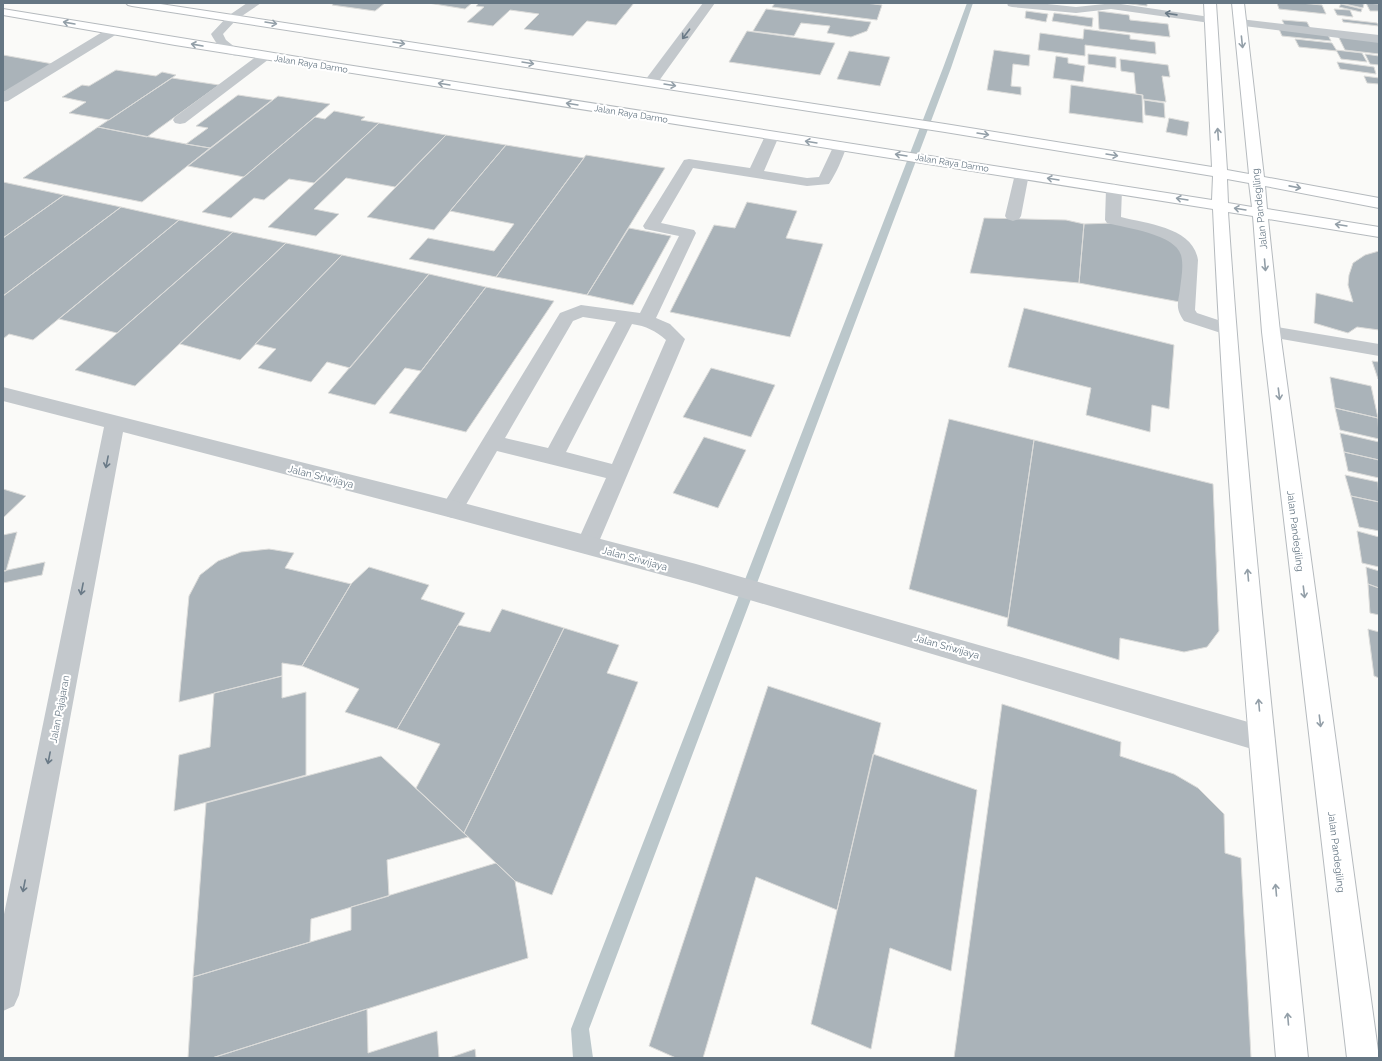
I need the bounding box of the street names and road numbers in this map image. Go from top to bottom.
street label: Jalan Raya Darmo [273,53,349,75]
street label: Jalan Raya Darmo [593,103,669,125]
street label: Jalan Raya Darmo [914,152,990,174]
street label: Jalan Pandegiling [1250,168,1269,250]
street label: Jalan Sriwijaya [287,463,355,490]
street label: Jalan Pandegiling [1285,490,1306,572]
street label: Jalan Sriwijaya [601,544,669,572]
street label: Jalan Sriwijaya [913,632,981,661]
street label: Jalan Pajajaran [48,674,71,744]
street label: Jalan Pandegiling [1326,811,1347,893]

